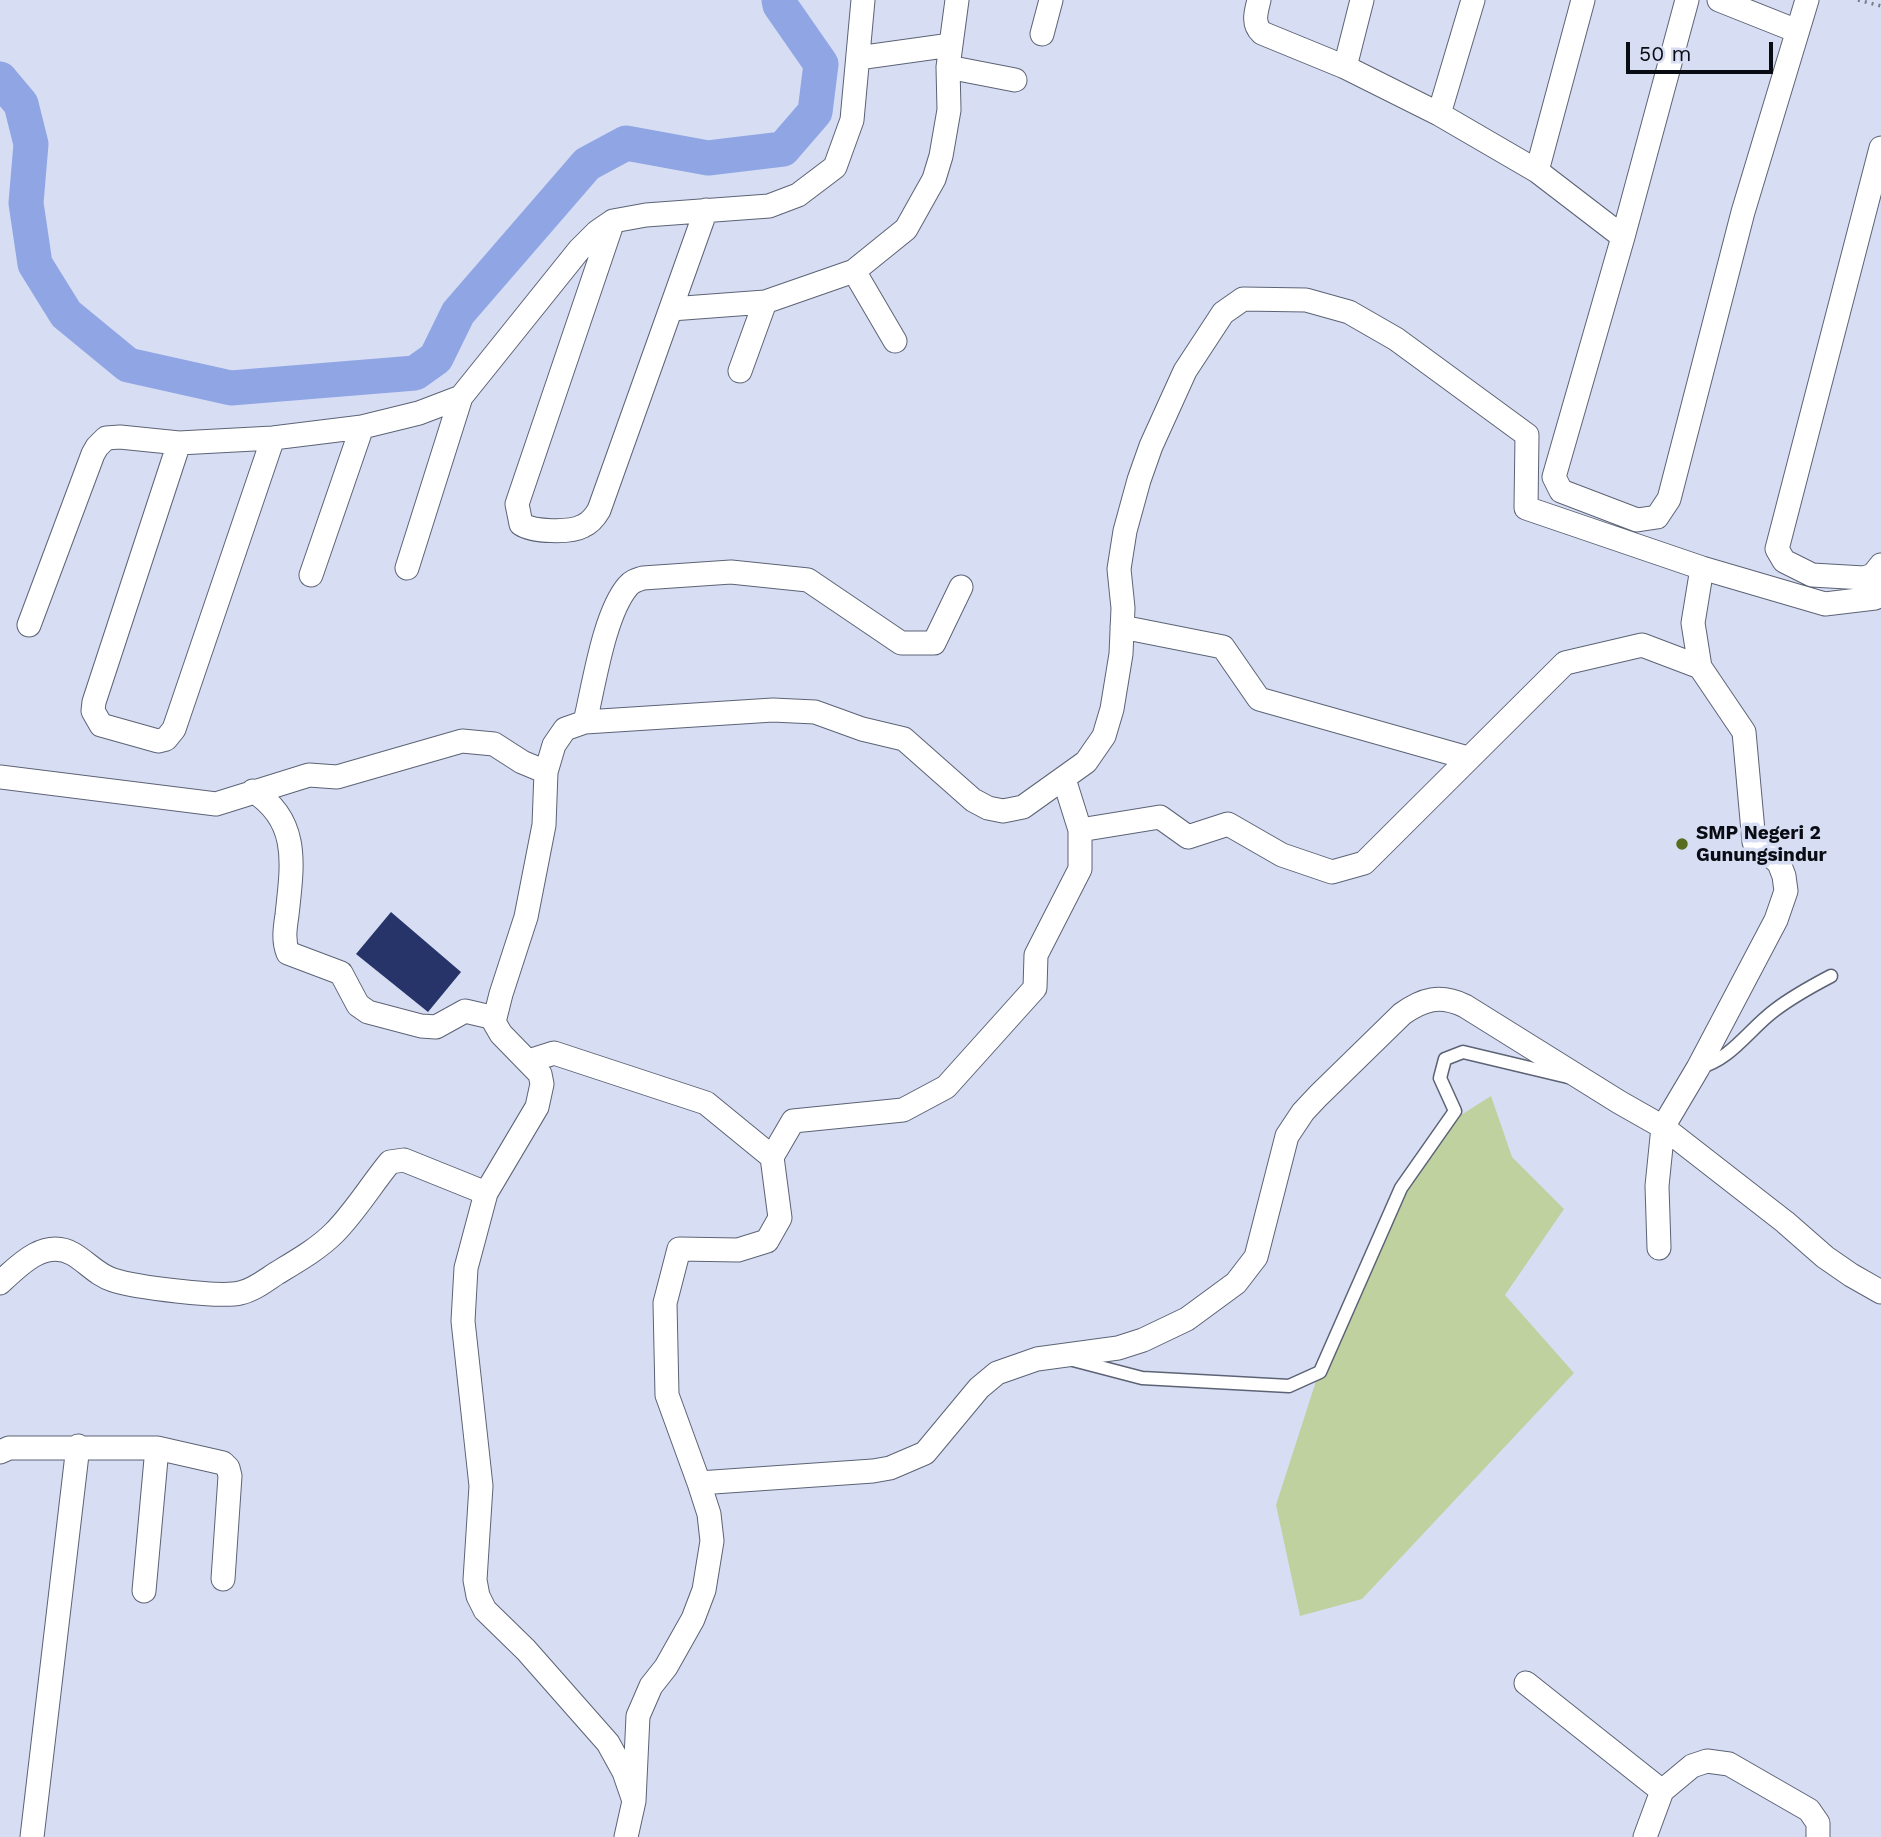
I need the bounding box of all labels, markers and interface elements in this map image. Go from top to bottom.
scale bar [1629,28,1776,72]
text: 50 m [1639,41,1691,66]
place label: SMP Negeri 2 Gunungsindur [1696,822,1827,866]
marker: SMP Negeri 2 Gunungsindur [1674,836,1690,852]

